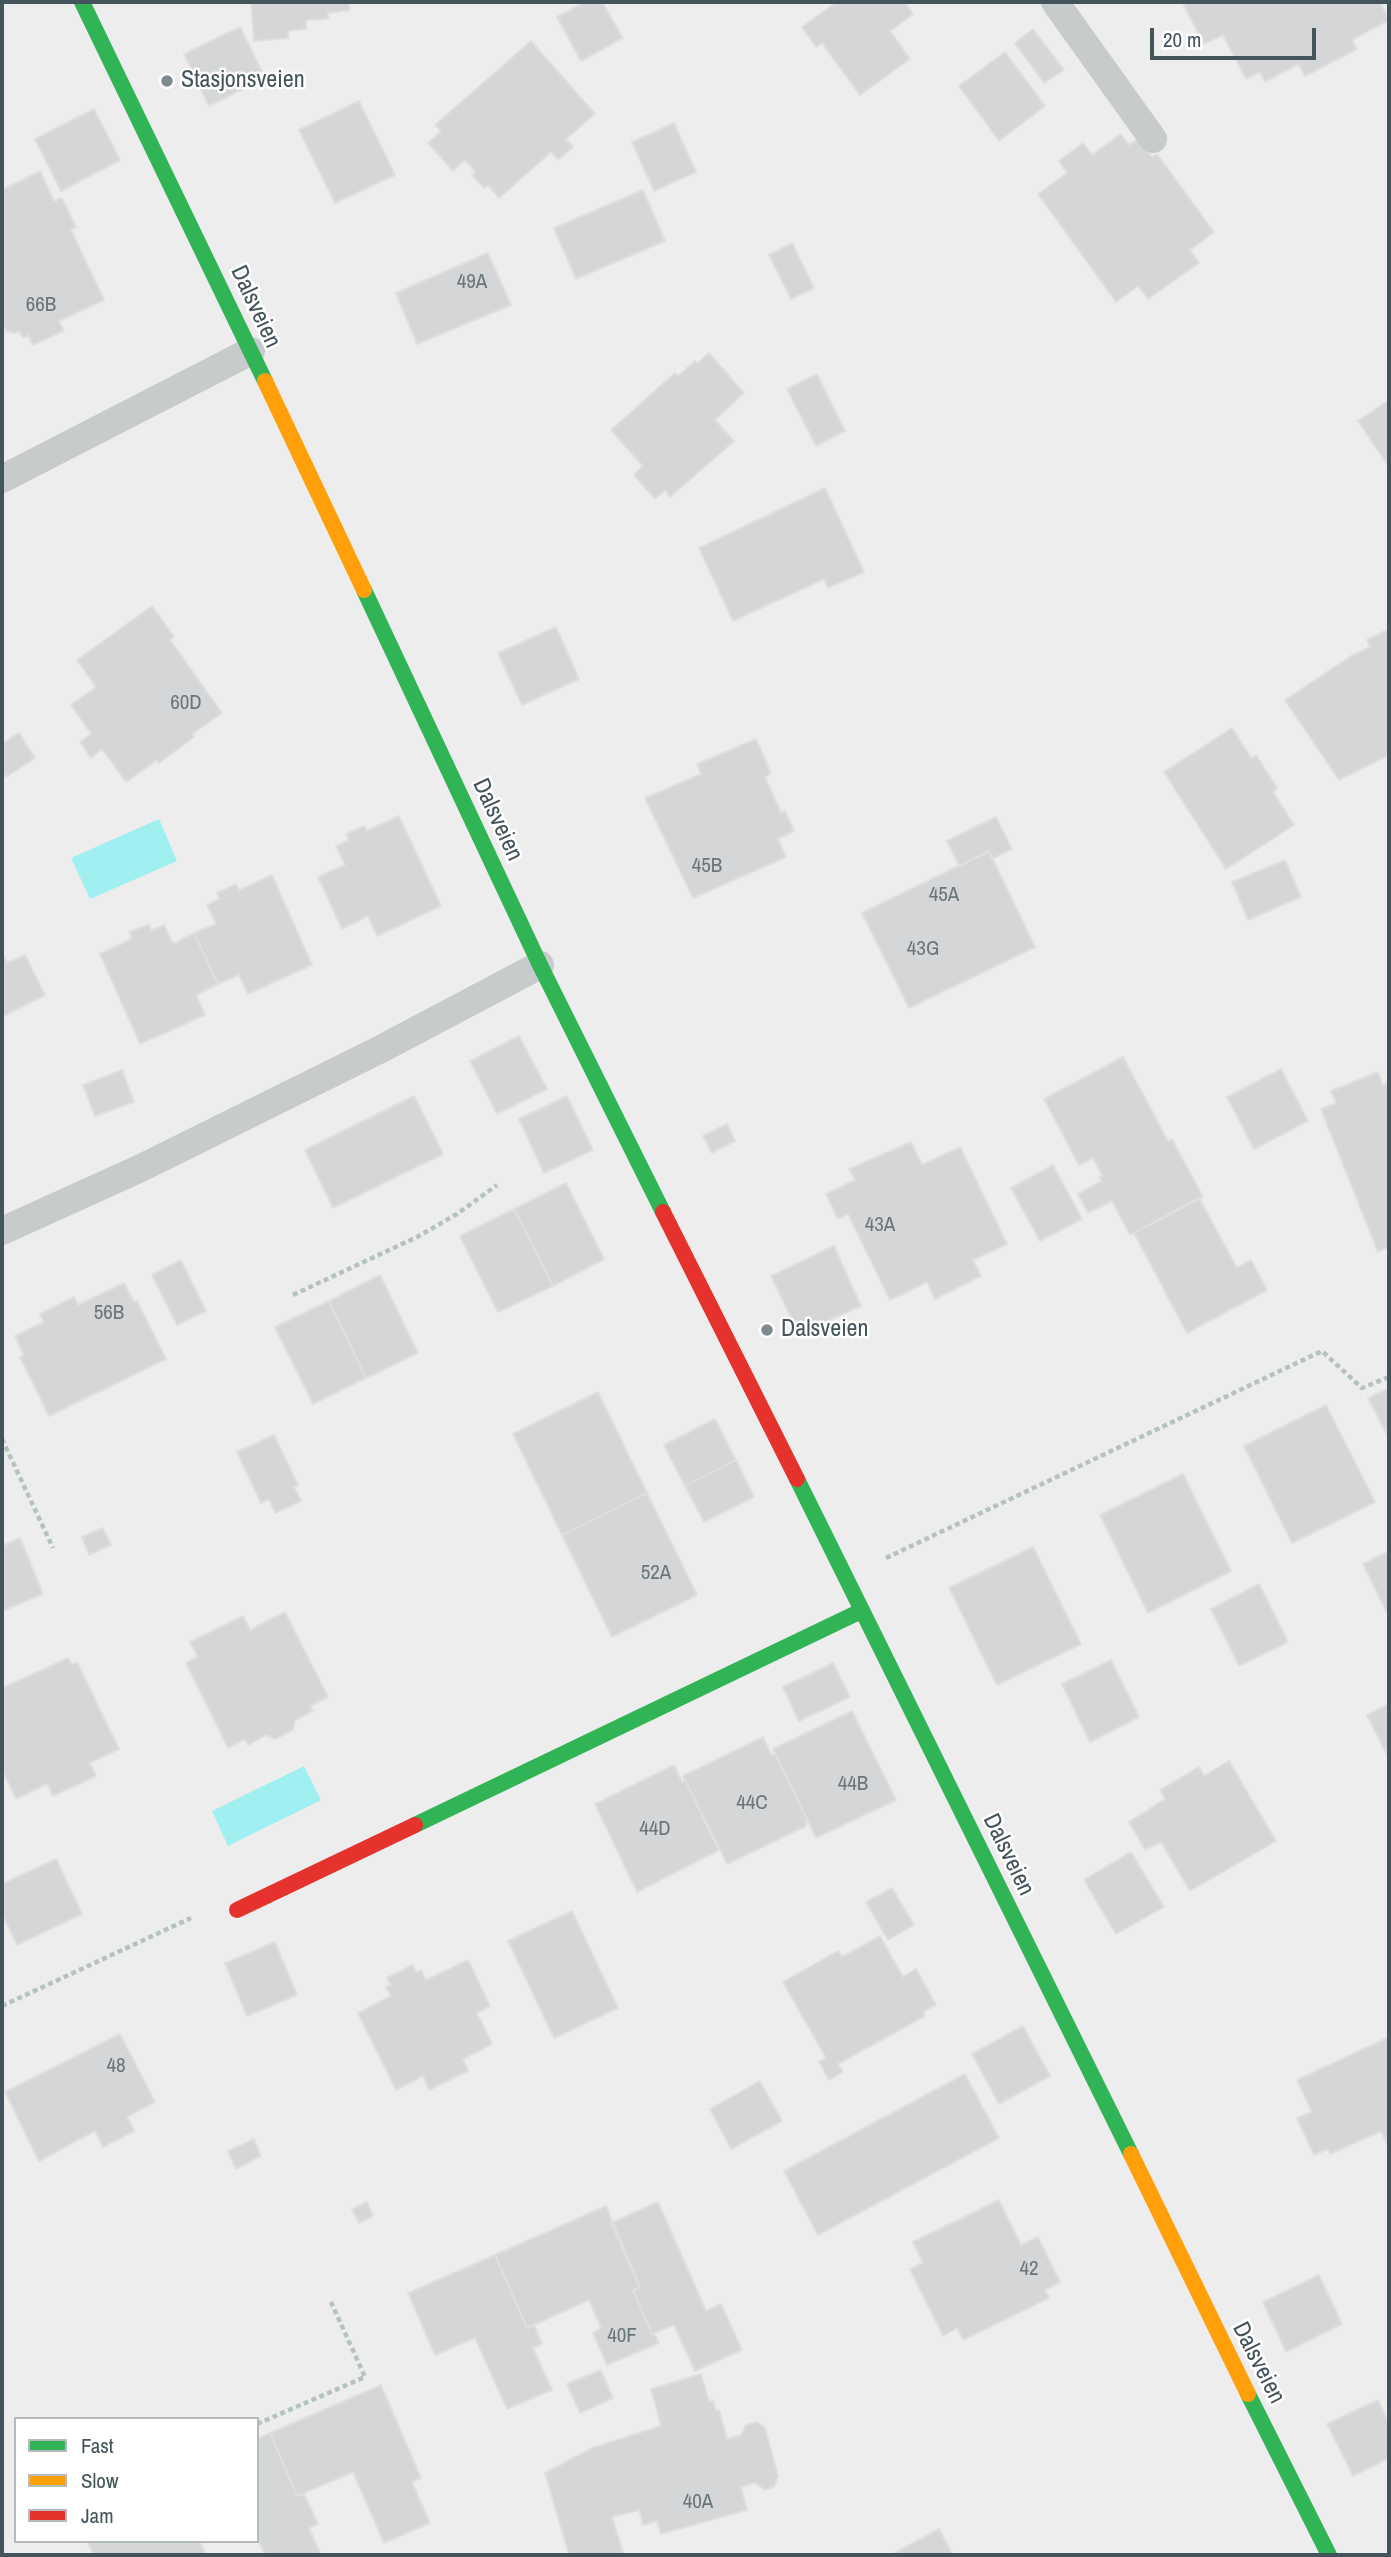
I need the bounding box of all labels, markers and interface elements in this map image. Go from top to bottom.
scale bar [1153,14,1319,58]
text: 20 m [1163,25,1201,54]
place label: Stasjonsveien [181,67,305,95]
marker: Stasjonsveien [159,73,175,89]
street label: Dalsveien [223,261,287,353]
house number: 49A [457,269,487,295]
house number: 66B [26,292,56,318]
house number: 60D [170,690,202,716]
street label: Dalsveien [465,774,529,866]
house number: 45B [692,853,722,879]
house number: 45A [929,882,959,908]
house number: 43G [907,936,939,962]
house number: 43A [865,1212,895,1238]
house number: 56B [94,1300,124,1326]
place label: Dalsveien [781,1316,869,1344]
marker: Dalsveien [759,1322,775,1338]
house number: 52A [641,1560,671,1586]
house number: 44B [838,1771,868,1797]
house number: 44C [736,1790,768,1816]
street label: Dalsveien [976,1809,1040,1901]
house number: 44D [639,1816,671,1842]
house number: 48 [106,2053,126,2079]
house number: 42 [1019,2256,1039,2282]
street label: Dalsveien [1225,2317,1291,2409]
house number: 40F [607,2323,637,2349]
legend [14,2417,259,2543]
text: Fast [81,2431,114,2460]
text: Slow [81,2466,118,2495]
house number: 40A [683,2489,713,2515]
text: Jam [81,2501,114,2530]

